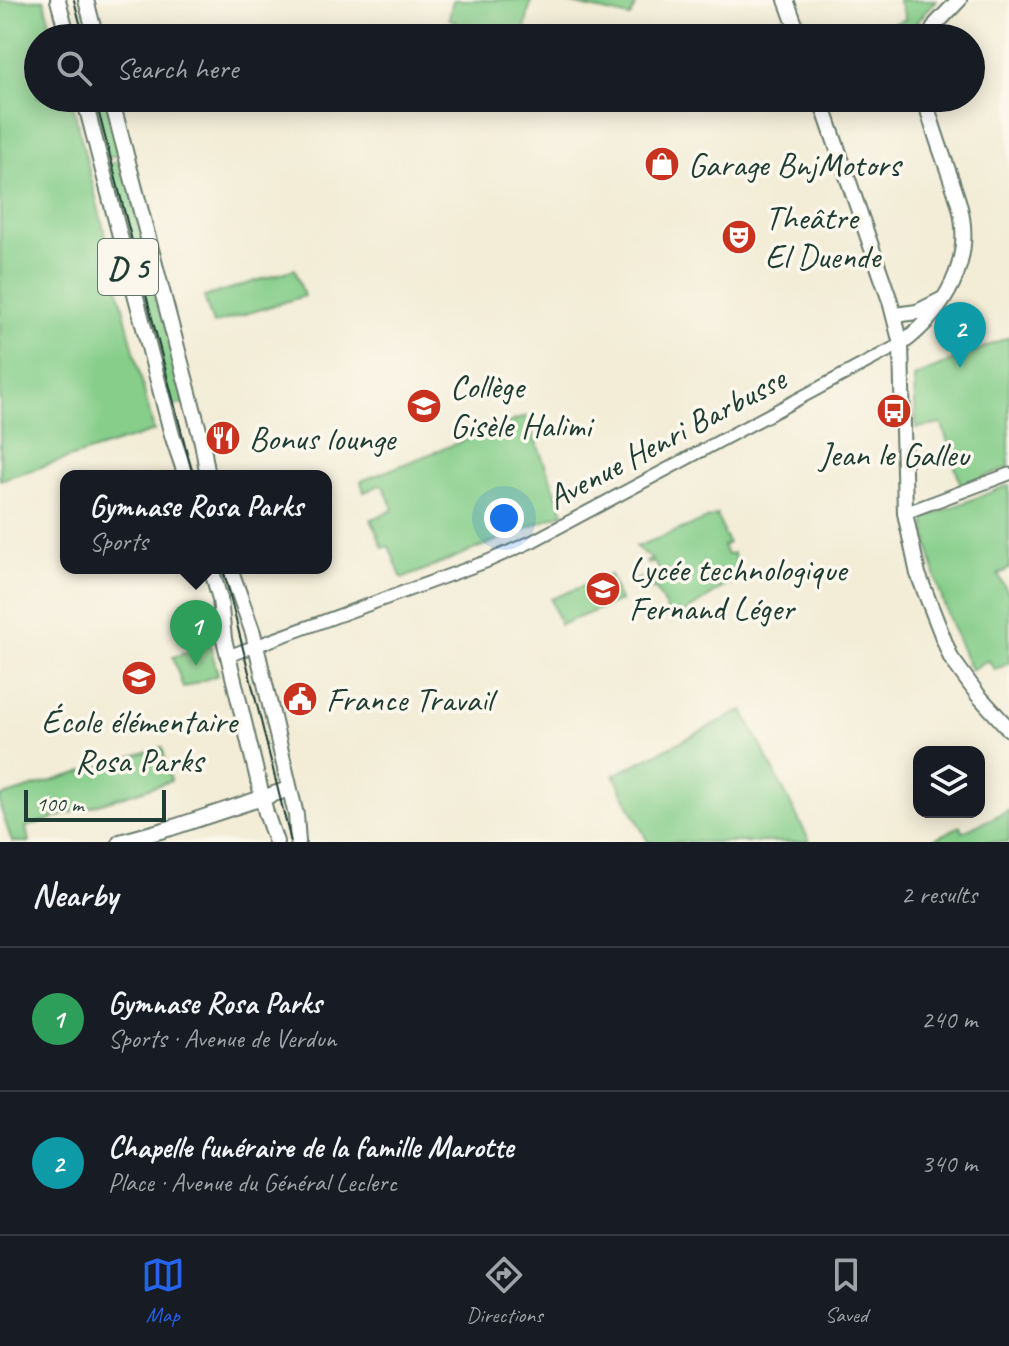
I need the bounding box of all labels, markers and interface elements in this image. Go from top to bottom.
search box [24,24,985,112]
icon: search [52,46,96,90]
text: Search here [116,49,238,87]
place label: Garage BnjMotors [688,143,904,186]
shop icon: Garage BnjMotors [643,145,681,183]
place label: Theâtre El Duende [765,196,882,278]
theatre icon: Theâtre El Duende [720,218,758,256]
road number: D 5 [98,239,158,295]
pin: 2 [934,302,986,368]
street label: Avenue Henri Barbusse [539,356,794,519]
place label: Collège Gisèle Halimi [450,365,595,447]
school or university icon: Collège Gisèle Halimi [405,387,443,425]
bus stop icon: Jean le Galleu [875,392,913,430]
place label: Bonus lounge [249,417,397,460]
restaurant icon: Bonus lounge [204,419,242,457]
place label: Jean le Galleu [817,433,971,476]
popup [60,470,332,574]
text: Gymnase Rosa Parks [89,487,303,525]
your location [484,498,524,538]
text: Sports [89,525,148,558]
place label: Lycée technologique Fernand Léger [629,548,849,630]
school or university icon: Lycée technologique Fernand Léger [584,570,622,608]
pin: 1 [170,600,222,666]
school or university icon: École élémentaire Rosa Parks [120,659,158,697]
place label: France Travail [326,678,499,721]
public building icon: France Travail [281,680,319,718]
place label: École élémentaire Rosa Parks [41,700,240,782]
map controls [913,746,985,818]
button: layers [913,746,985,818]
scale bar [24,786,166,822]
text: 100 m [36,790,83,818]
text: Nearby [32,873,118,916]
text: 2 results [901,878,977,911]
text: Gymnase Rosa Parks [108,984,322,1022]
text: 1 [52,1003,64,1036]
text: 240 m [921,1003,977,1036]
text: Sports · Avenue de Verdun [108,1022,336,1055]
text: Chapelle funéraire de la famille Marotte [108,1128,514,1166]
text: 2 [52,1147,64,1180]
text: 340 m [921,1147,977,1180]
text: Place · Avenue du Général Leclerc [108,1166,397,1199]
tab: Map [141,1253,185,1329]
tab: Directions [466,1253,543,1329]
tab: Saved [824,1253,868,1329]

